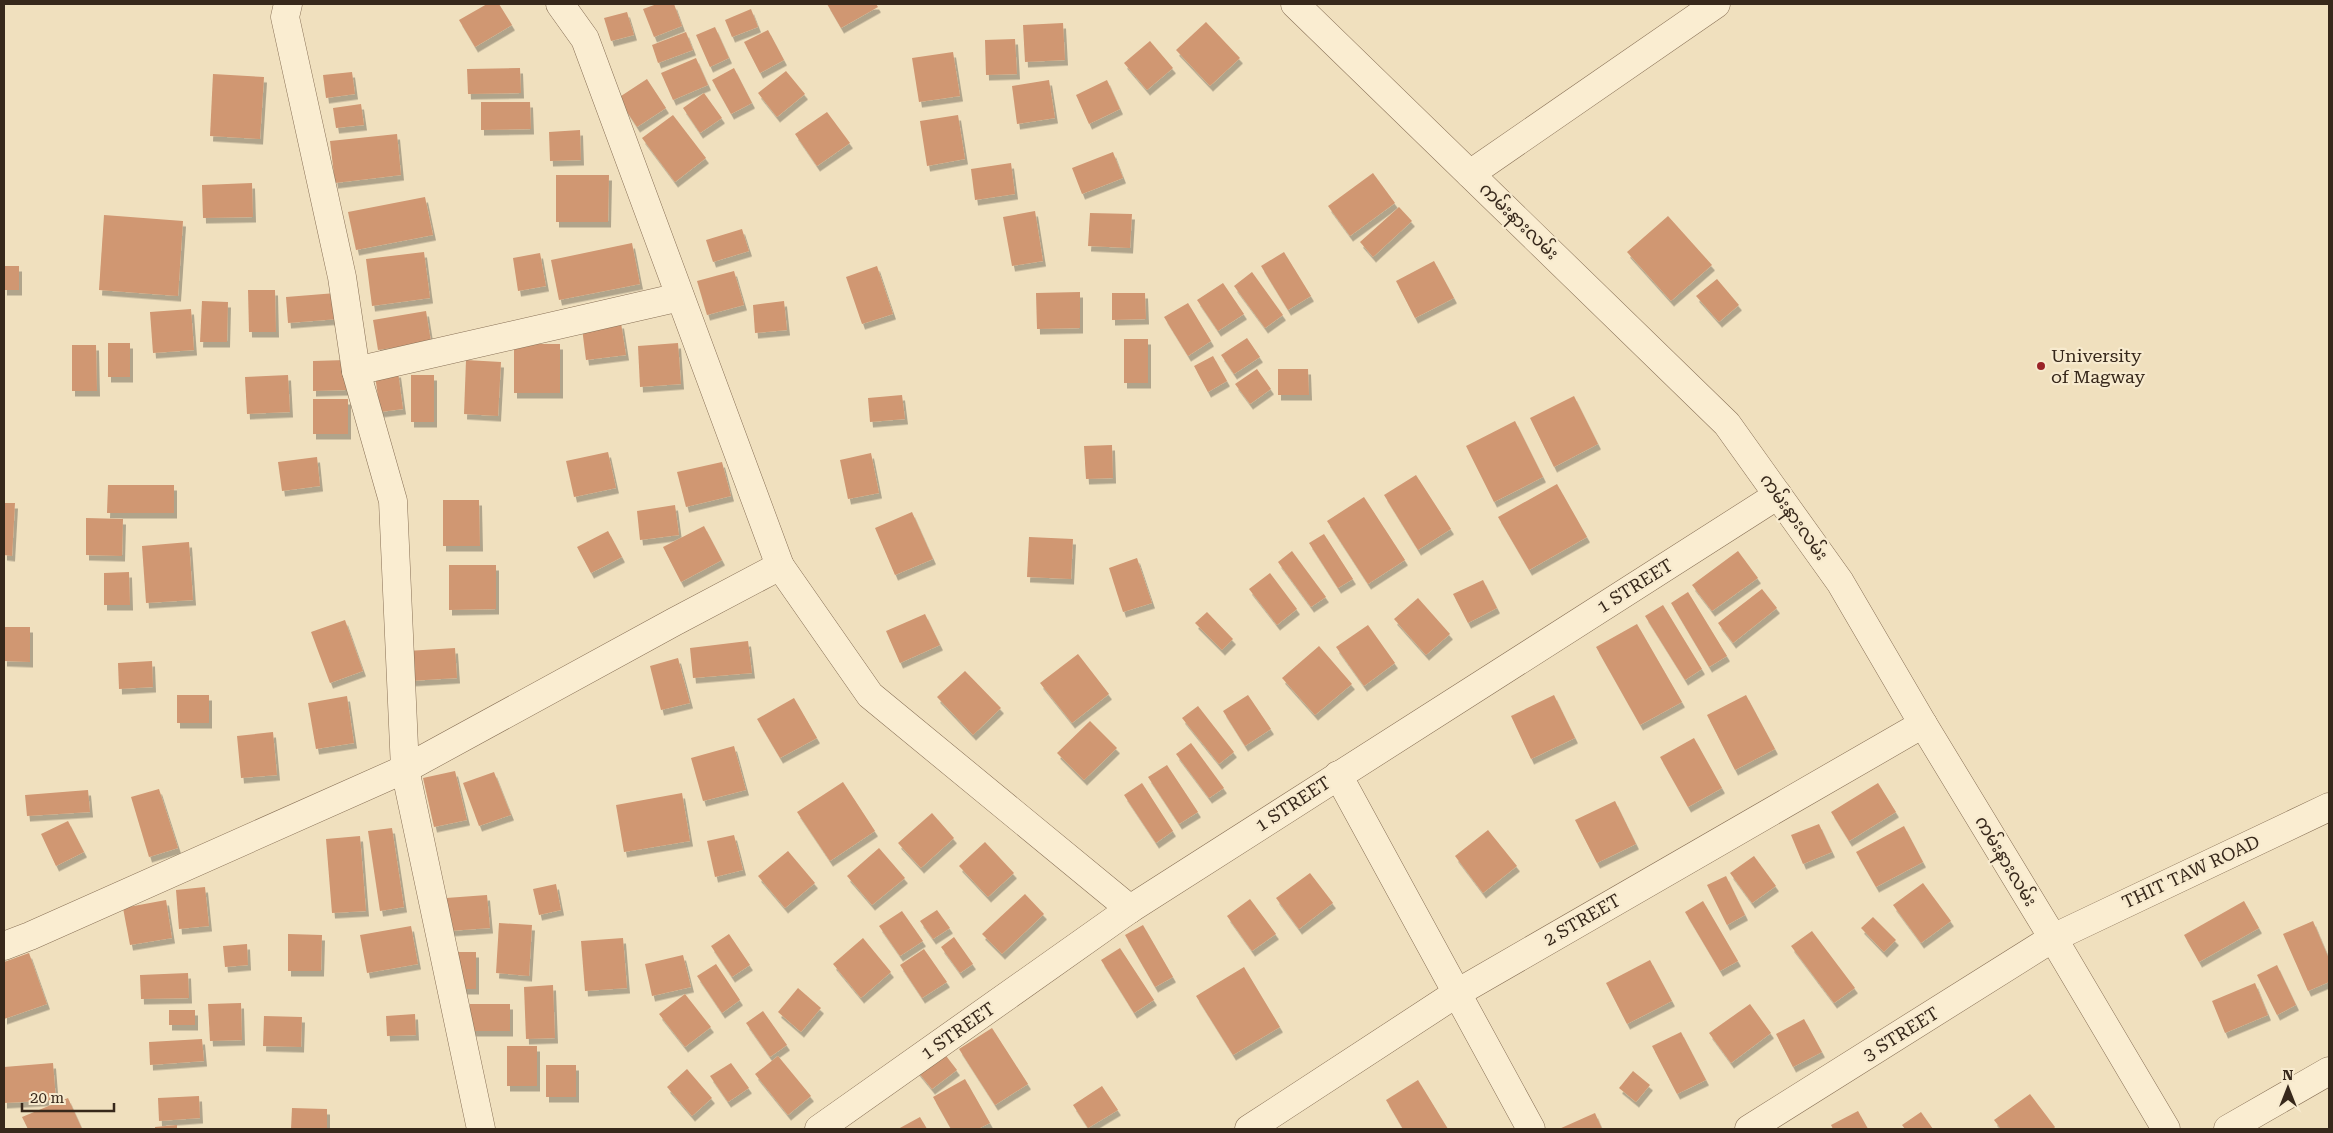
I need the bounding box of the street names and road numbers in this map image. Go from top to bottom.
street label: ကမ်းနားလမ်း [1472,176,1565,267]
street label: ကမ်းနားလမ်း [1752,468,1834,567]
street label: 1 STREET [1593,554,1676,617]
street label: 1 STREET [1251,772,1334,836]
street label: ကမ်းနားလမ်း [1967,811,2043,912]
street label: THIT TAW ROAD [2119,830,2263,913]
street label: 2 STREET [1540,889,1624,950]
street label: 1 STREET [917,998,999,1064]
street label: 3 STREET [1859,1002,1942,1065]

